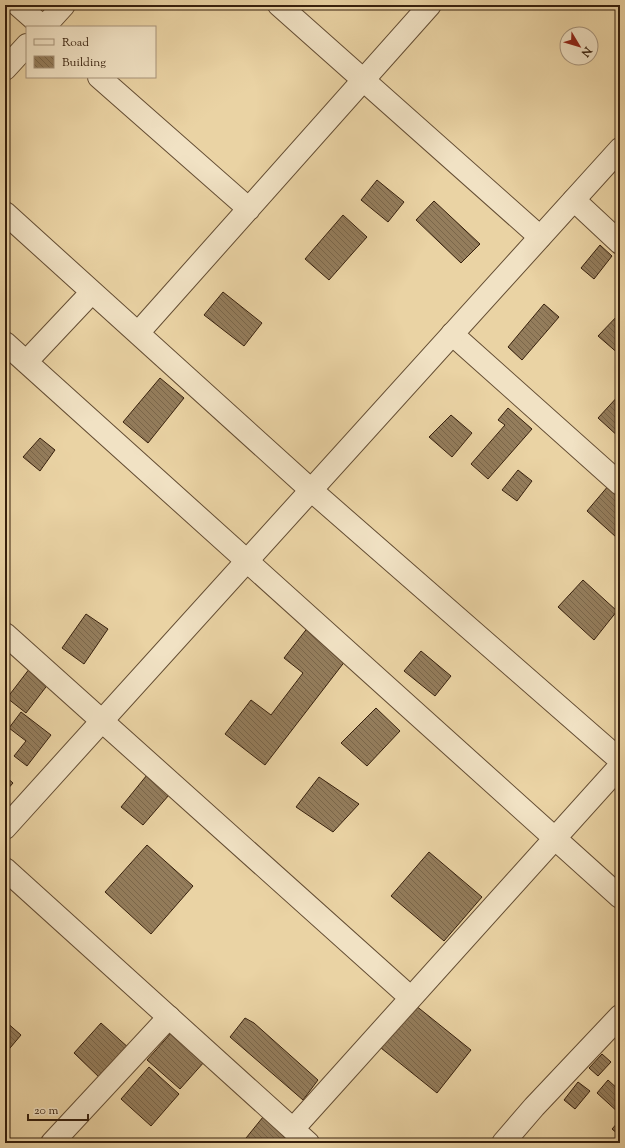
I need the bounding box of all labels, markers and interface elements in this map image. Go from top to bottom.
legend [26,26,156,78]
north arrow [559,26,599,66]
text: Road [62,34,89,52]
text: N [577,42,596,60]
text: Building [62,54,106,72]
scale bar [28,1096,88,1122]
text: 20 m [34,1102,59,1120]

